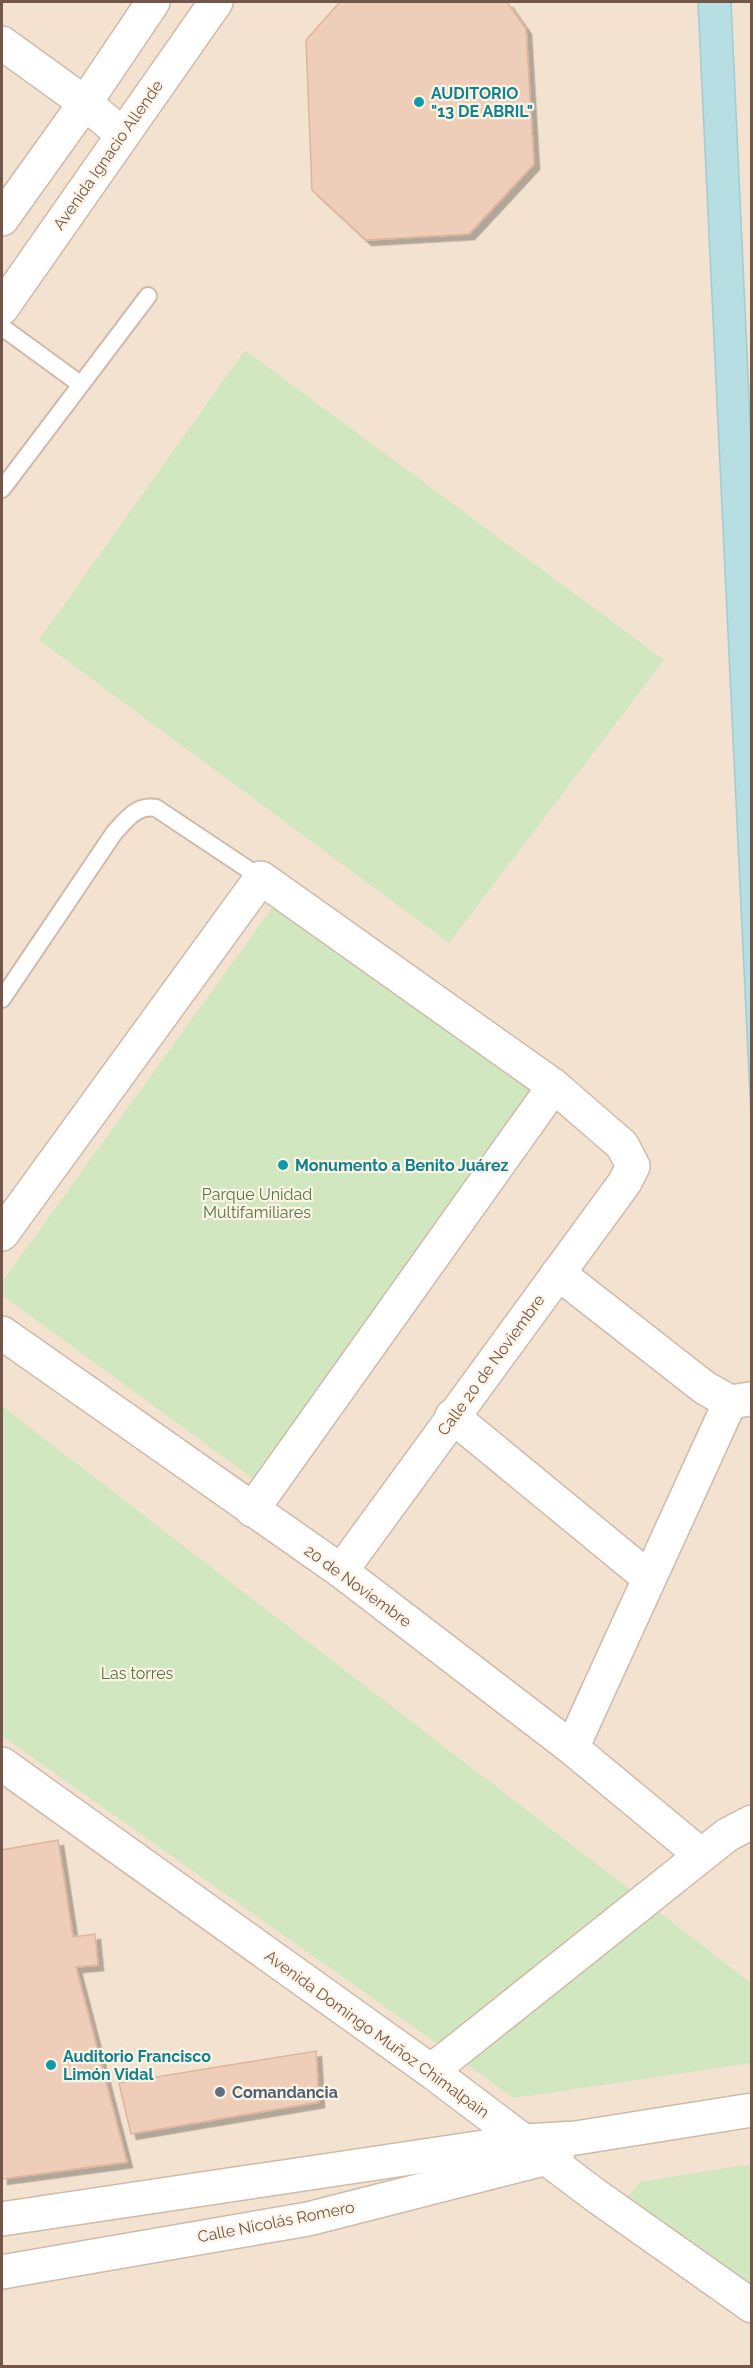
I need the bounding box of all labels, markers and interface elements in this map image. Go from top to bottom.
street label: Avenida Ignacio Allende [49,77,167,233]
place label: AUDITORIO "13 DE ABRIL" [431,84,533,121]
marker: AUDITORIO "13 DE ABRIL" [412,95,426,109]
place label: Monumento a Benito Juárez [295,1156,508,1175]
marker: Monumento a Benito Juárez [276,1158,290,1172]
park label: Parque Unidad Multifamiliares [202,1185,312,1222]
street label: Calle 20 de Noviembre [433,1291,549,1439]
street label: 20 de Noviembre [301,1541,415,1631]
park label: Las torres [101,1664,174,1683]
street label: Avenida Domingo Muñoz Chimalpain [261,1946,493,2122]
place label: Auditorio Francisco Limón Vidal [63,2047,211,2084]
marker: Auditorio Francisco Limón Vidal [44,2058,58,2072]
place label: Comandancia [232,2083,338,2102]
marker: Comandancia [213,2085,227,2099]
street label: Calle Nicolás Romero [196,2197,356,2247]

